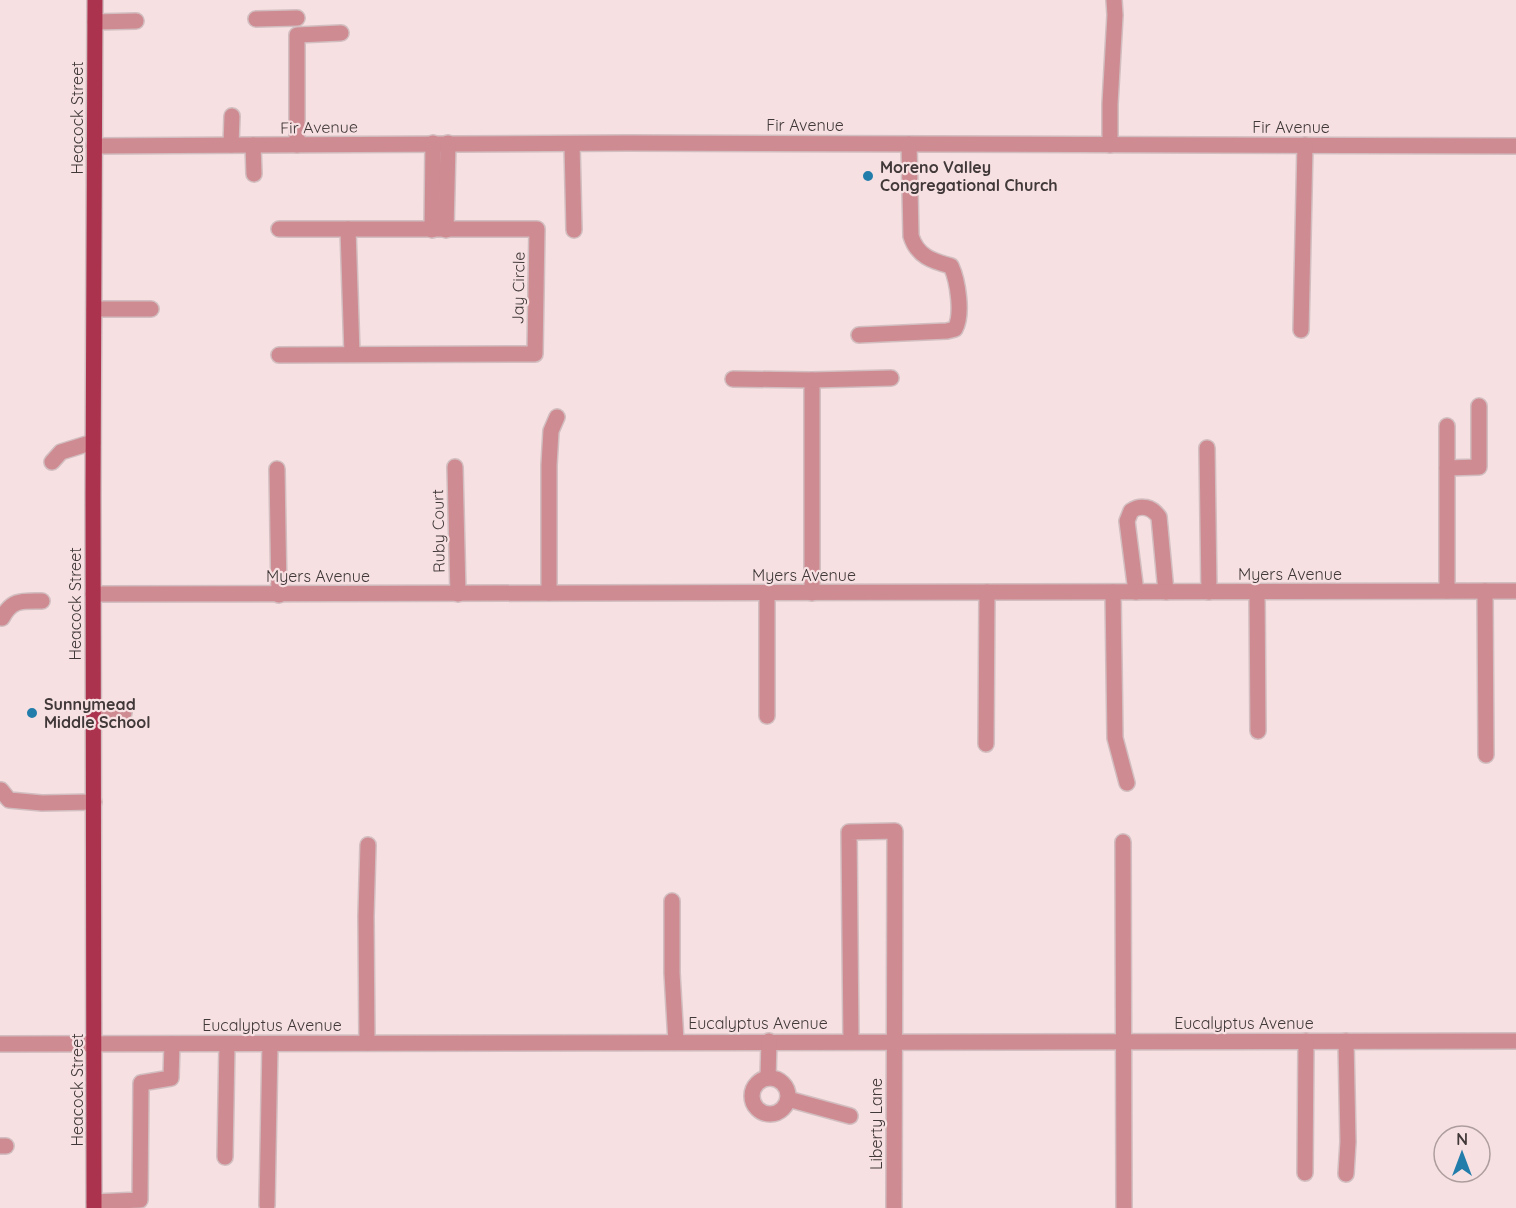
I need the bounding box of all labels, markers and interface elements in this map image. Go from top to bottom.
street label: Heacock Street [67,61,87,175]
street label: Fir Avenue [766,115,844,135]
street label: Fir Avenue [280,116,358,138]
street label: Fir Avenue [1252,117,1330,137]
place label: Moreno Valley Congregational Church [880,157,1058,195]
marker: Moreno Valley Congregational Church [861,169,875,183]
street label: Jay Circle [507,251,529,325]
street label: Ruby Court [427,489,449,573]
street label: Heacock Street [65,547,85,661]
street label: Myers Avenue [1238,564,1342,584]
street label: Myers Avenue [752,565,856,585]
street label: Myers Avenue [266,566,370,586]
place label: Sunnymead Middle School [44,694,151,732]
marker: Sunnymead Middle School [25,706,39,720]
street label: Eucalyptus Avenue [688,1013,828,1033]
street label: Eucalyptus Avenue [1174,1013,1314,1033]
street label: Eucalyptus Avenue [202,1015,342,1035]
street label: Heacock Street [67,1033,87,1147]
street label: Liberty Lane [866,1078,886,1170]
north arrow [1432,1124,1492,1184]
text: N [1456,1129,1468,1149]

